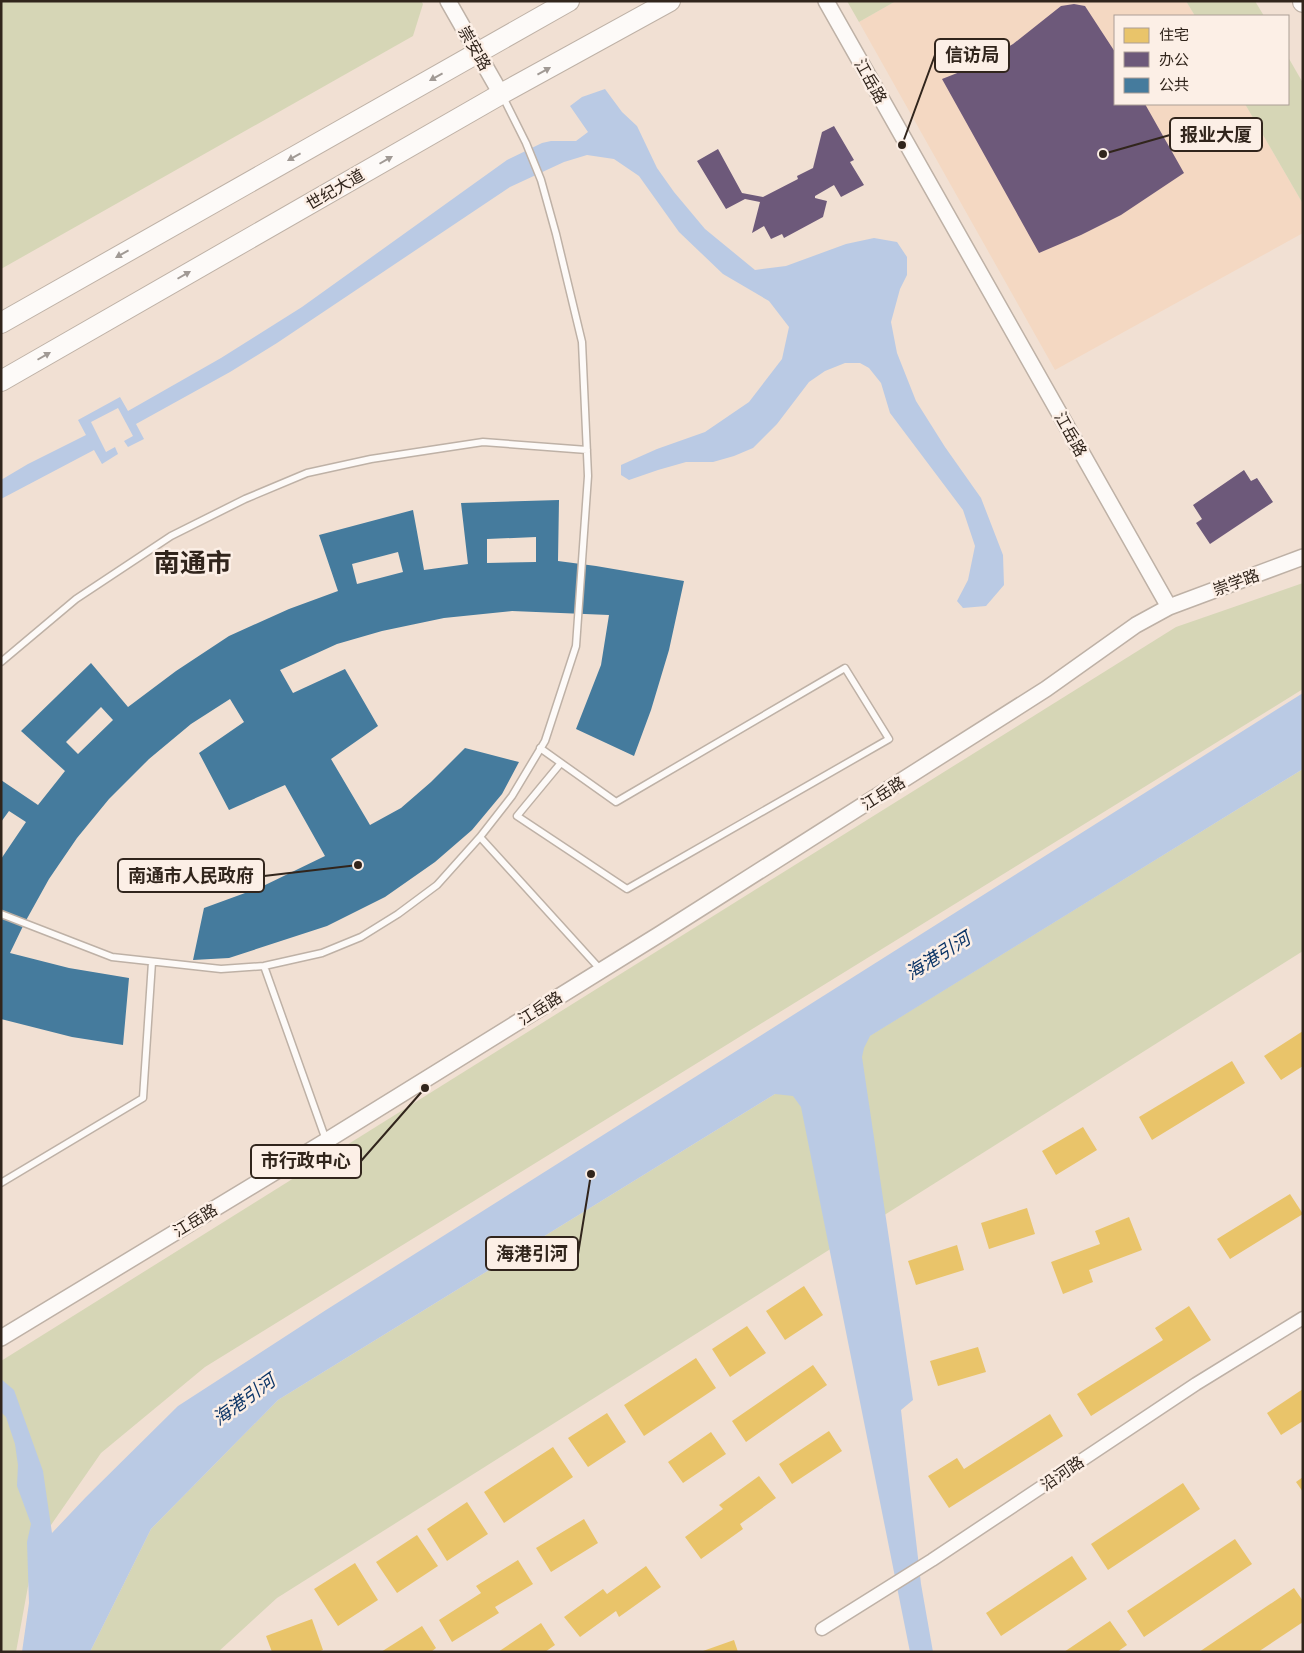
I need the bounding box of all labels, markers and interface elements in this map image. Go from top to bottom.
legend [1114,15,1289,105]
street label: 崇安路 [454,22,496,74]
text: 住宅 [1159,25,1189,44]
callout: 信访局 [935,39,1009,72]
text: 信访局 [945,44,999,66]
text: 办公 [1159,50,1189,69]
street label: 江岳路 [851,55,891,107]
one-way arrow [537,66,550,75]
one-way arrow [429,73,442,82]
text: 公共 [1159,75,1189,94]
callout: 报业大厦 [1170,118,1262,151]
text: 报业大厦 [1180,124,1252,146]
one-way arrow [288,153,301,162]
one-way arrow [380,155,393,164]
street label: 世纪大道 [302,164,368,214]
one-way arrow [116,250,129,259]
one-way arrow [178,271,191,280]
one-way arrow [37,352,50,361]
street label: 江岳路 [1051,408,1091,460]
district label: 南通市 [154,547,232,579]
street label: 崇学路 [1210,564,1262,600]
street label: 江岳路 [857,772,909,814]
callout: 南通市人民政府 [118,859,264,892]
text: 南通市人民政府 [128,865,254,887]
water label: 海港引河 [902,926,977,984]
street label: 江岳路 [514,987,566,1029]
callout: 市行政中心 [251,1145,361,1178]
text: 市行政中心 [261,1150,351,1172]
street label: 江岳路 [169,1199,221,1241]
callout: 海港引河 [486,1237,578,1270]
text: 海港引河 [496,1243,568,1265]
water label: 海港引河 [208,1368,282,1430]
street label: 沿河路 [1037,1451,1087,1495]

